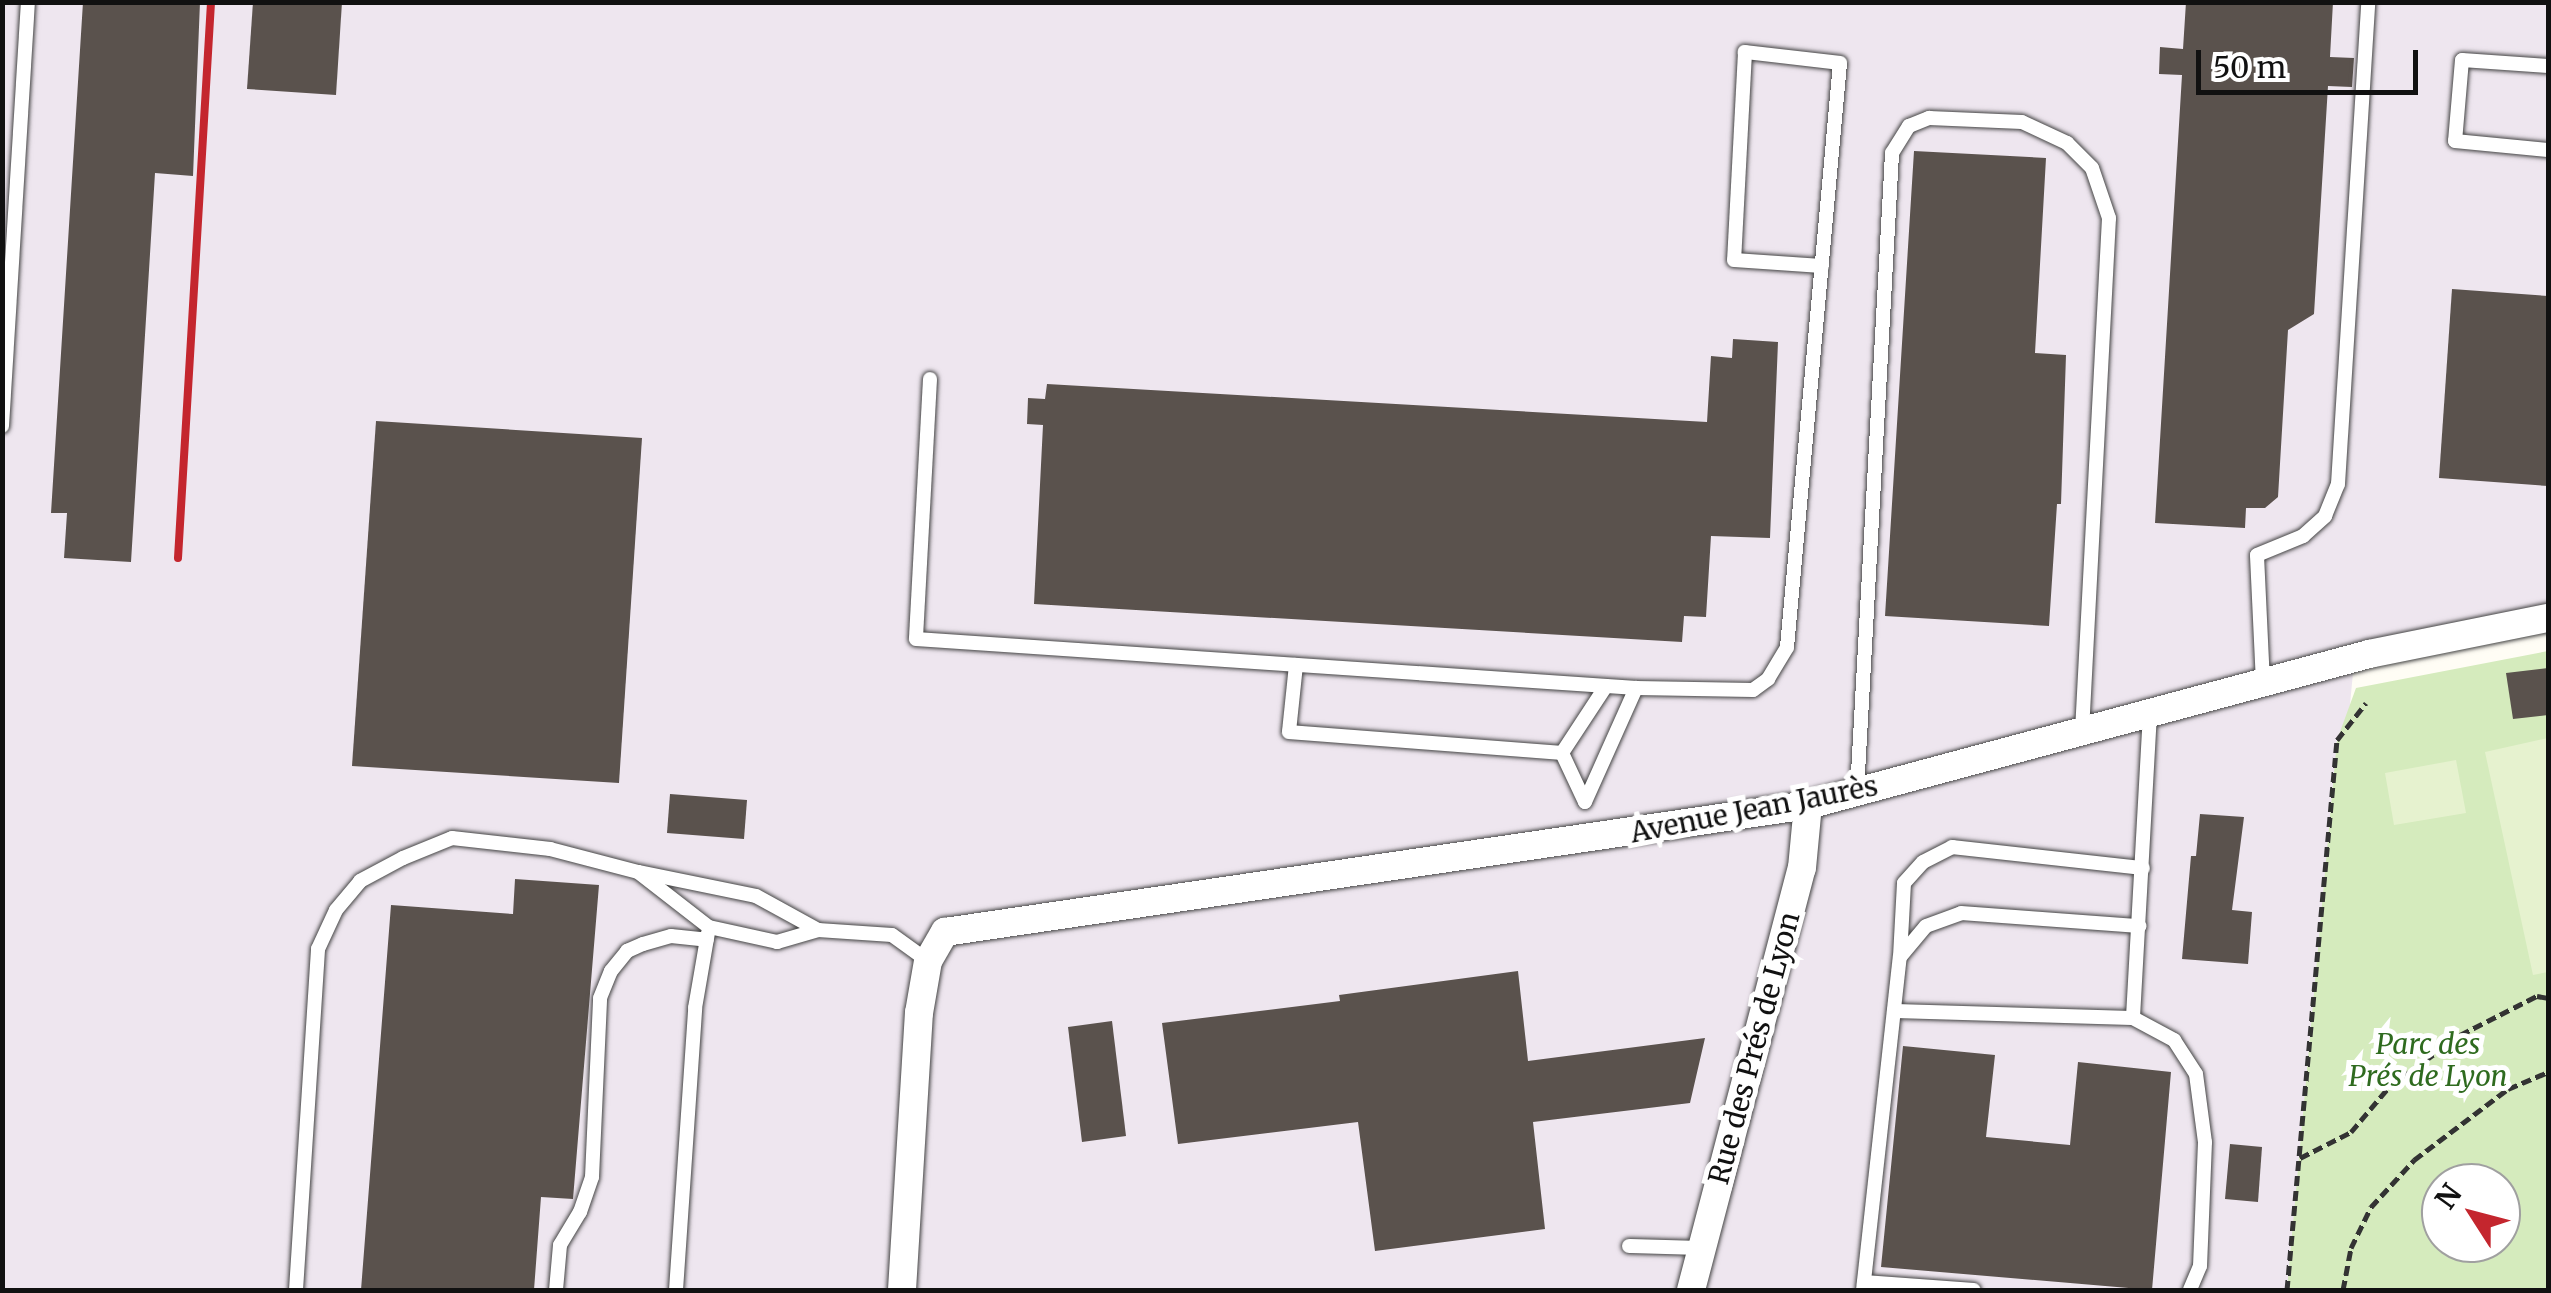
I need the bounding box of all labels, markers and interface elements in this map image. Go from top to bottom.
scale bar [2201,30,2424,92]
text: 50 m [2213,48,2286,86]
street label: Avenue Jean Jaurès [1627,769,1881,849]
street label: Rue des Prés de Lyon [1701,908,1807,1188]
park label: Parc des Prés de Lyon [2348,1027,2508,1093]
north arrow [2421,1163,2521,1263]
text: N [2427,1177,2469,1216]

